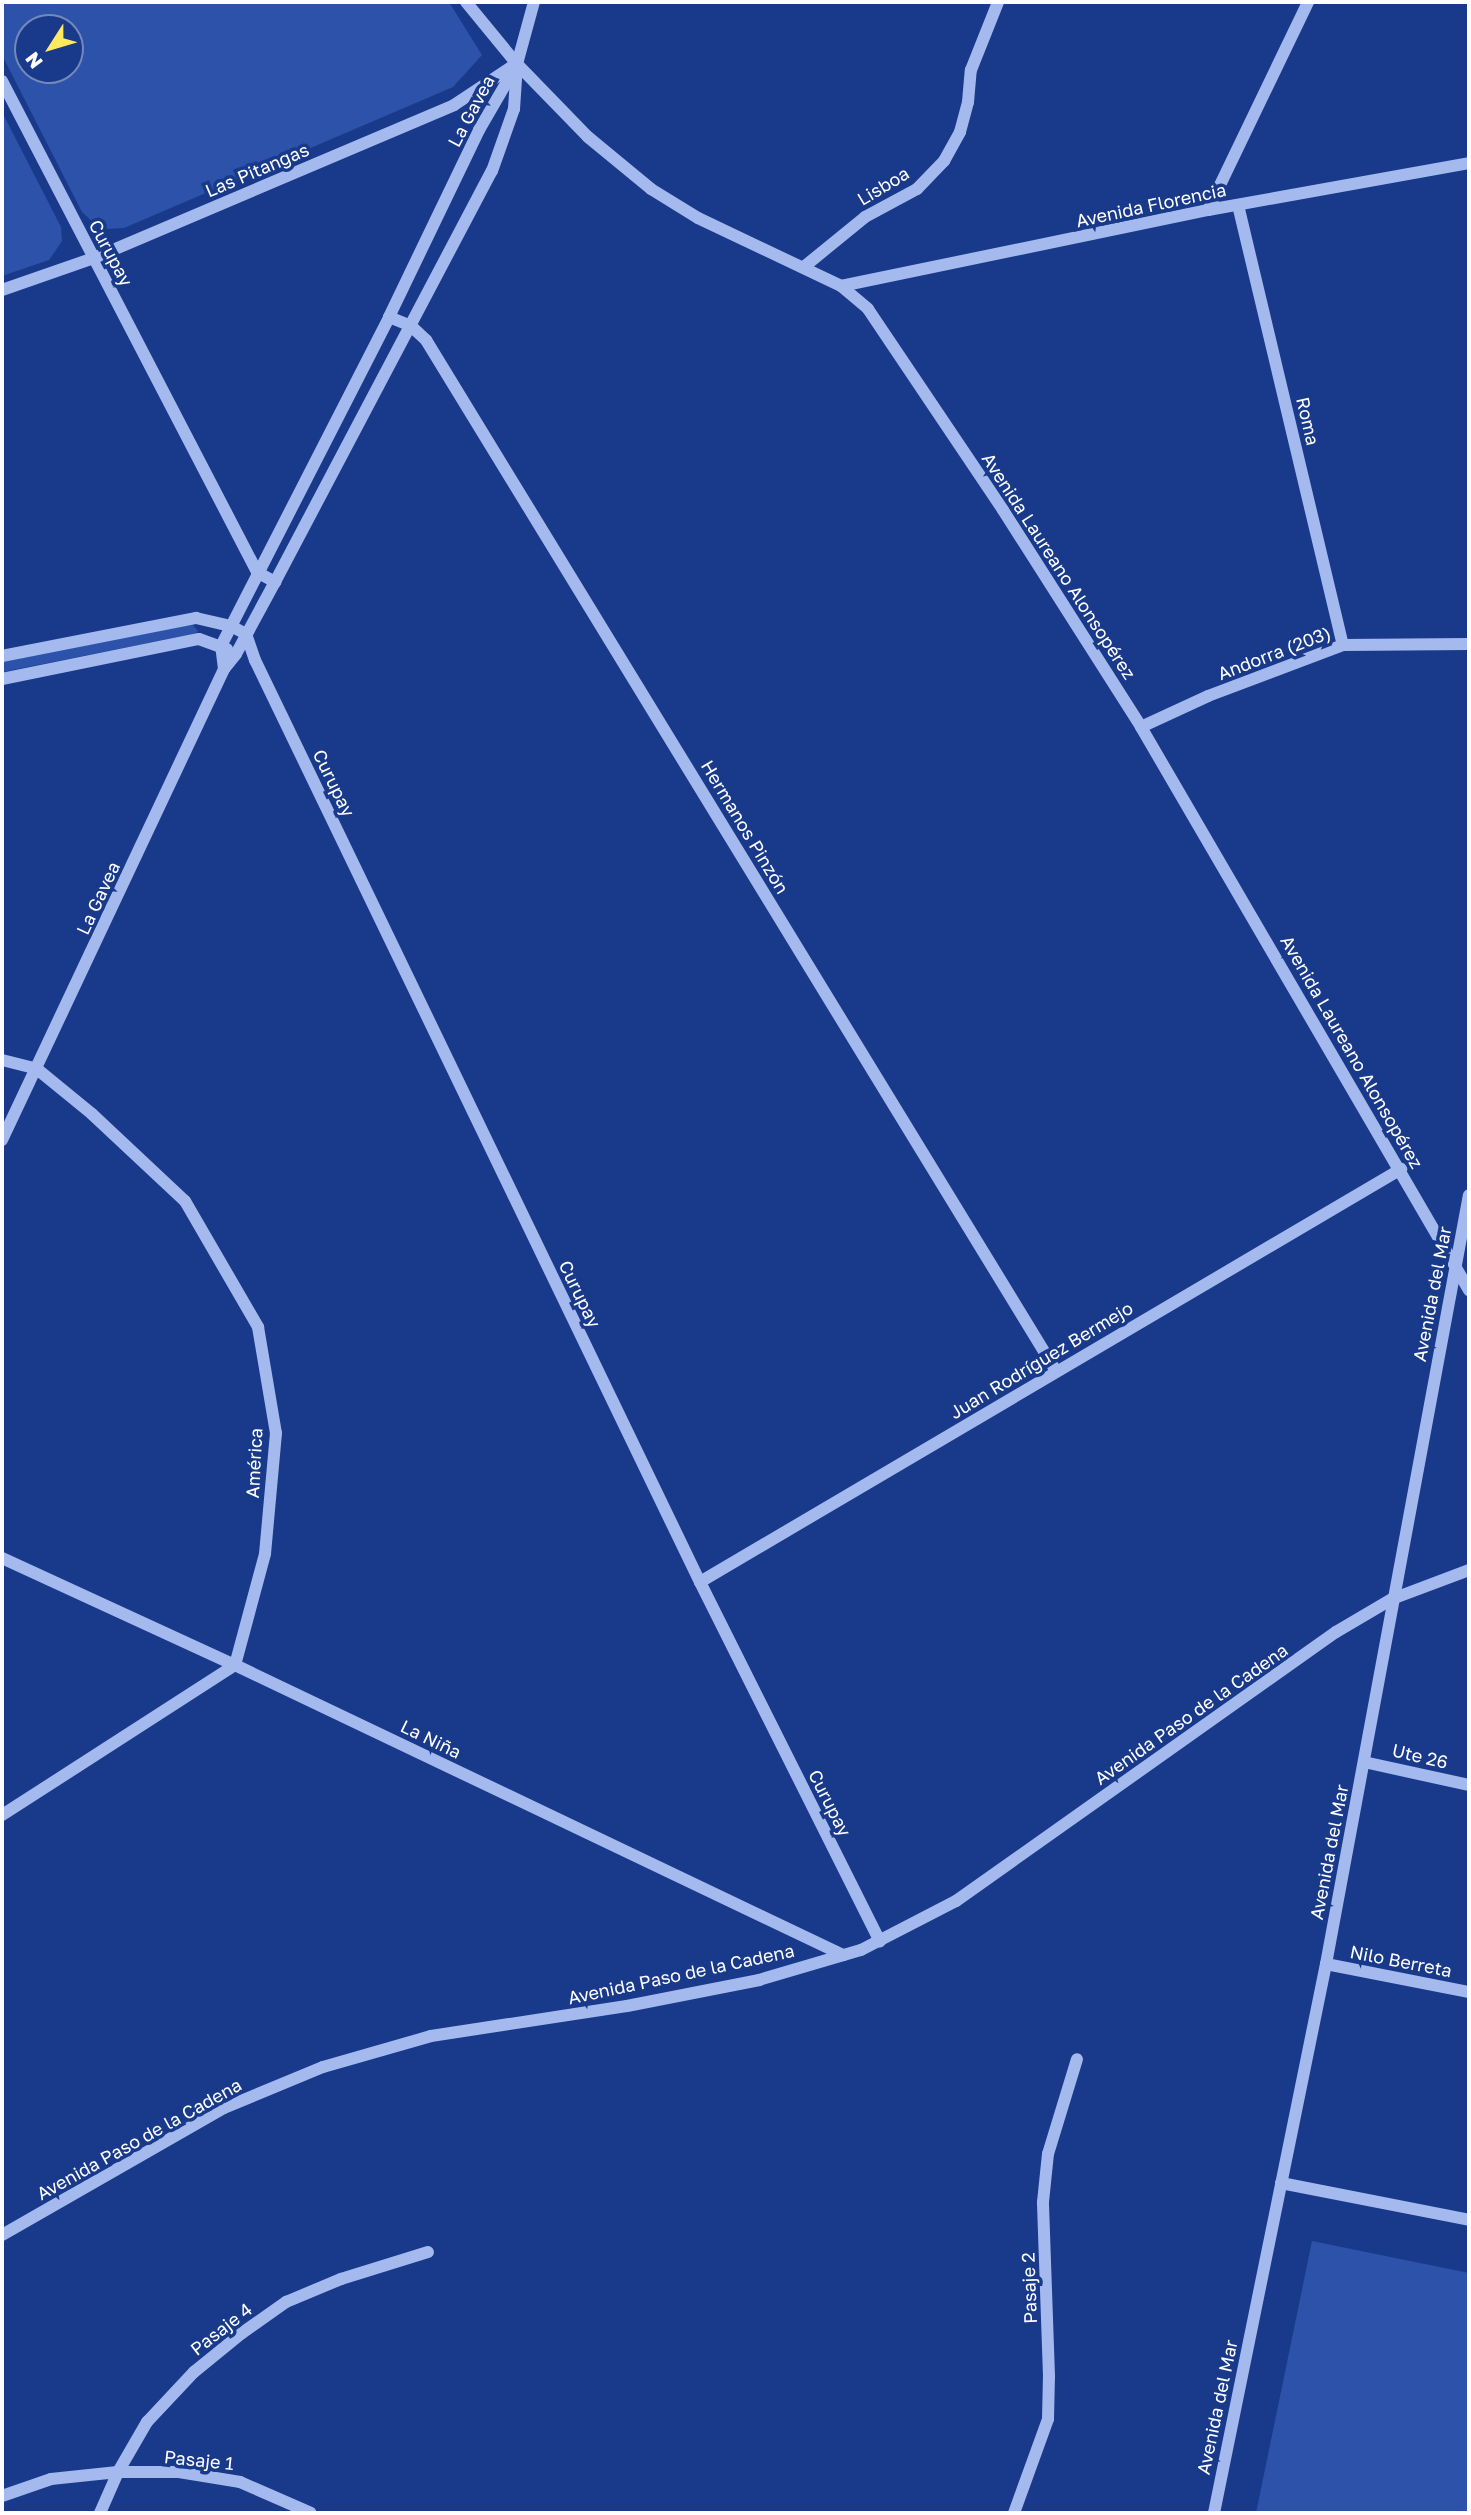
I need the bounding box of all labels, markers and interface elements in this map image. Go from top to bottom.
north arrow [14,14,84,84]
text: N [20,48,47,73]
street label: La Gavea [443,72,499,150]
street label: Las Pitangas [202,138,312,202]
street label: Lisboa [853,162,913,210]
street label: Avenida Florencia [1074,179,1228,231]
street label: Curupay [85,216,137,290]
street label: Roma [1292,395,1324,447]
street label: Avenida Laureano Alonsopérez [978,449,1140,683]
street label: Andorra (203) [1214,622,1334,684]
street label: Curupay [309,746,359,820]
street label: Hermanos Pinzón [697,756,793,898]
street label: La Gavea [72,858,124,938]
street label: Avenida Laureano Alonsopérez [1276,932,1428,1172]
street label: Avenida del Mar [1408,1225,1456,1363]
street label: Curupay [555,1257,605,1331]
street label: Juan Rodríguez Bermejo [945,1297,1137,1423]
street label: América [241,1427,267,1499]
street label: Avenida Paso de la Cadena [1090,1639,1292,1789]
street label: La Niña [397,1715,465,1763]
street label: Ute 26 [1390,1739,1450,1773]
street label: Curupay [804,1766,856,1840]
street label: Avenida del Mar [1305,1783,1353,1921]
street label: Avenida Paso de la Cadena [566,1939,796,2009]
street label: Nilo Berreta [1348,1941,1454,1981]
street label: Avenida Paso de la Cadena [33,2074,245,2204]
street label: Pasaje 2 [1017,2252,1041,2324]
street label: Pasaje 4 [186,2298,256,2360]
street label: Avenida del Mar [1192,2338,1242,2476]
street label: Pasaje 1 [163,2446,235,2474]

